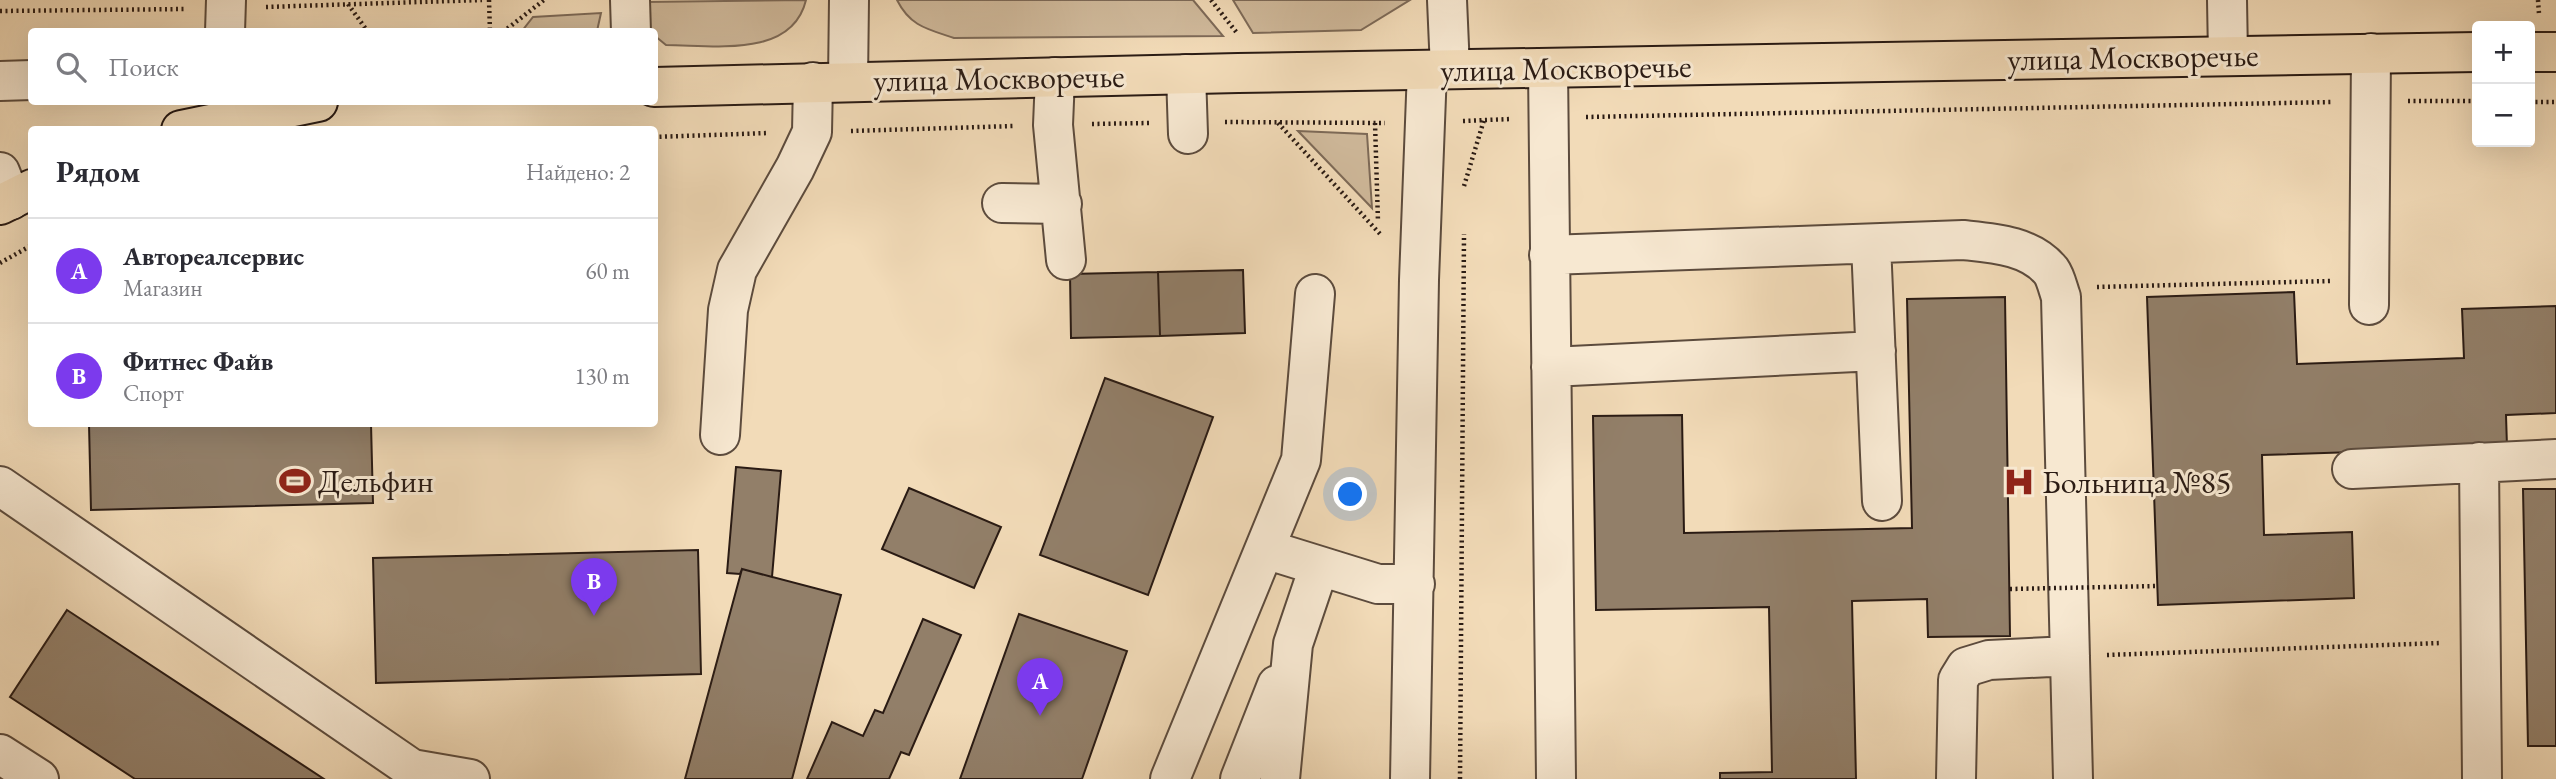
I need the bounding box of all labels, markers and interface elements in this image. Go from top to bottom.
map controls [2472,21,2535,147]
button: + [2472,21,2535,84]
search box [28,28,658,105]
street label: улица Москворечье [2007,34,2259,80]
street label: улица Москворечье [1440,45,1692,91]
icon: search [52,48,90,86]
text: Поиск [108,50,179,84]
street label: улица Москворечье [873,55,1125,101]
button: − [2472,84,2535,147]
text: Рядом [56,152,140,191]
text: Найдено: 2 [526,157,630,187]
text: Автореалсервис [123,239,304,273]
text: A [71,256,87,286]
text: 60 m [585,256,630,286]
text: Магазин [123,273,202,303]
text: Фитнес Файв [123,344,273,378]
text: B [72,361,86,391]
text: 130 m [574,361,630,391]
text: Спорт [123,378,184,408]
place label: Дельфин [318,460,434,502]
place label: Больница №85 [2042,461,2231,503]
sports icon: Дельфин [278,464,312,498]
hospital icon: Больница №85 [2002,465,2036,499]
your location [1333,477,1367,511]
pin: B [571,558,617,616]
pin: A [1017,658,1063,716]

